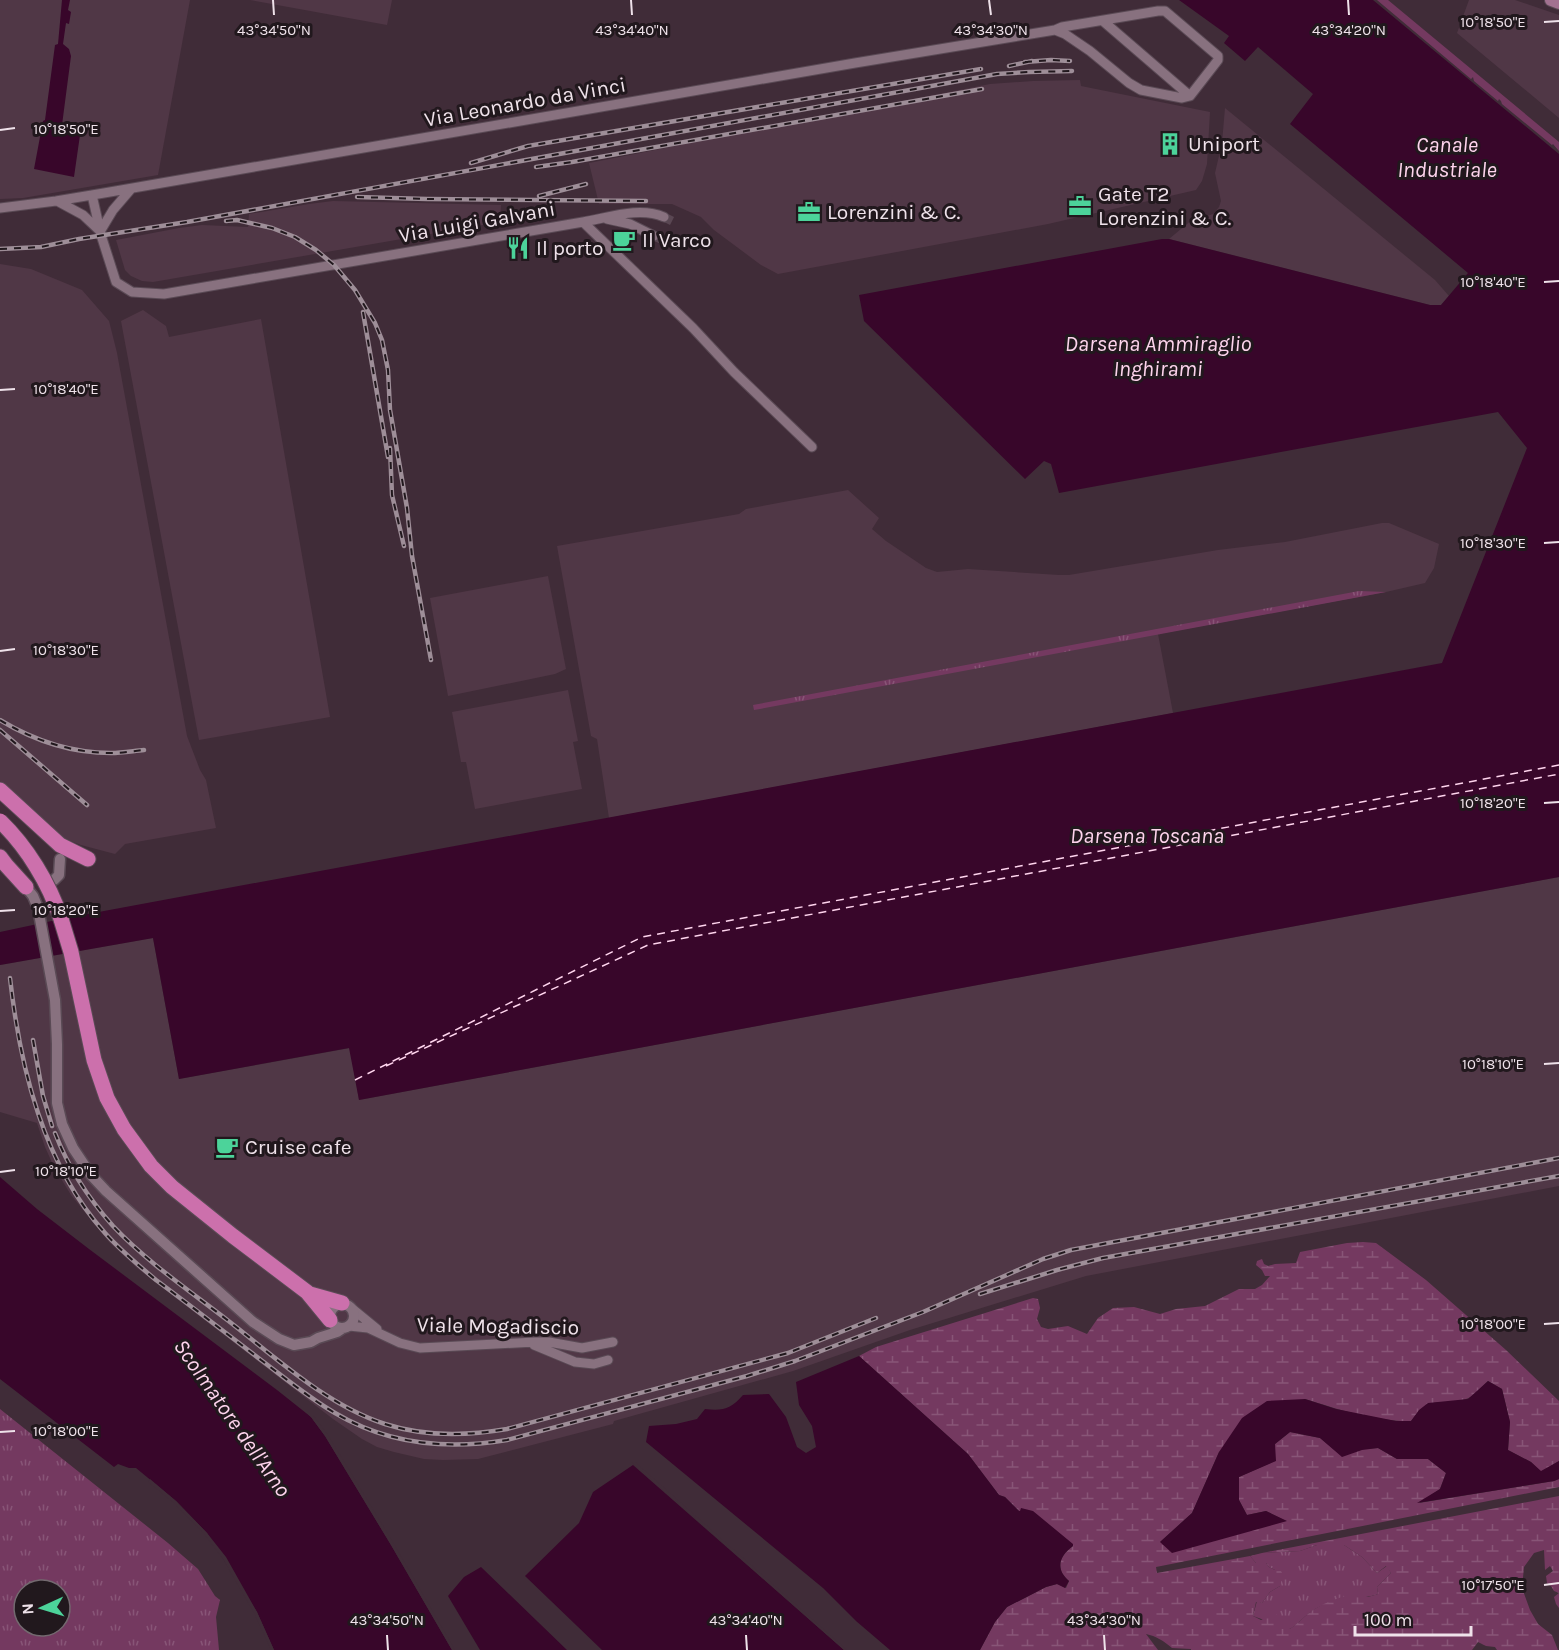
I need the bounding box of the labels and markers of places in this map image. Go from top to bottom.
building icon: Uniport [1157,131,1183,157]
place label: Uniport [1188,132,1260,156]
place label: Gate T2 Lorenzini & C. [1098,182,1232,230]
office icon: Gate T2 Lorenzini & C. [1067,193,1093,219]
office icon: Lorenzini & C. [796,199,822,225]
place label: Lorenzini & C. [827,200,961,224]
cafe icon: Il Varco [611,227,637,253]
place label: Il Varco [642,228,711,252]
restaurant icon: Il porto [505,235,531,261]
place label: Il porto [536,236,603,260]
cafe icon: Cruise cafe [214,1134,240,1160]
place label: Cruise cafe [245,1135,352,1159]

